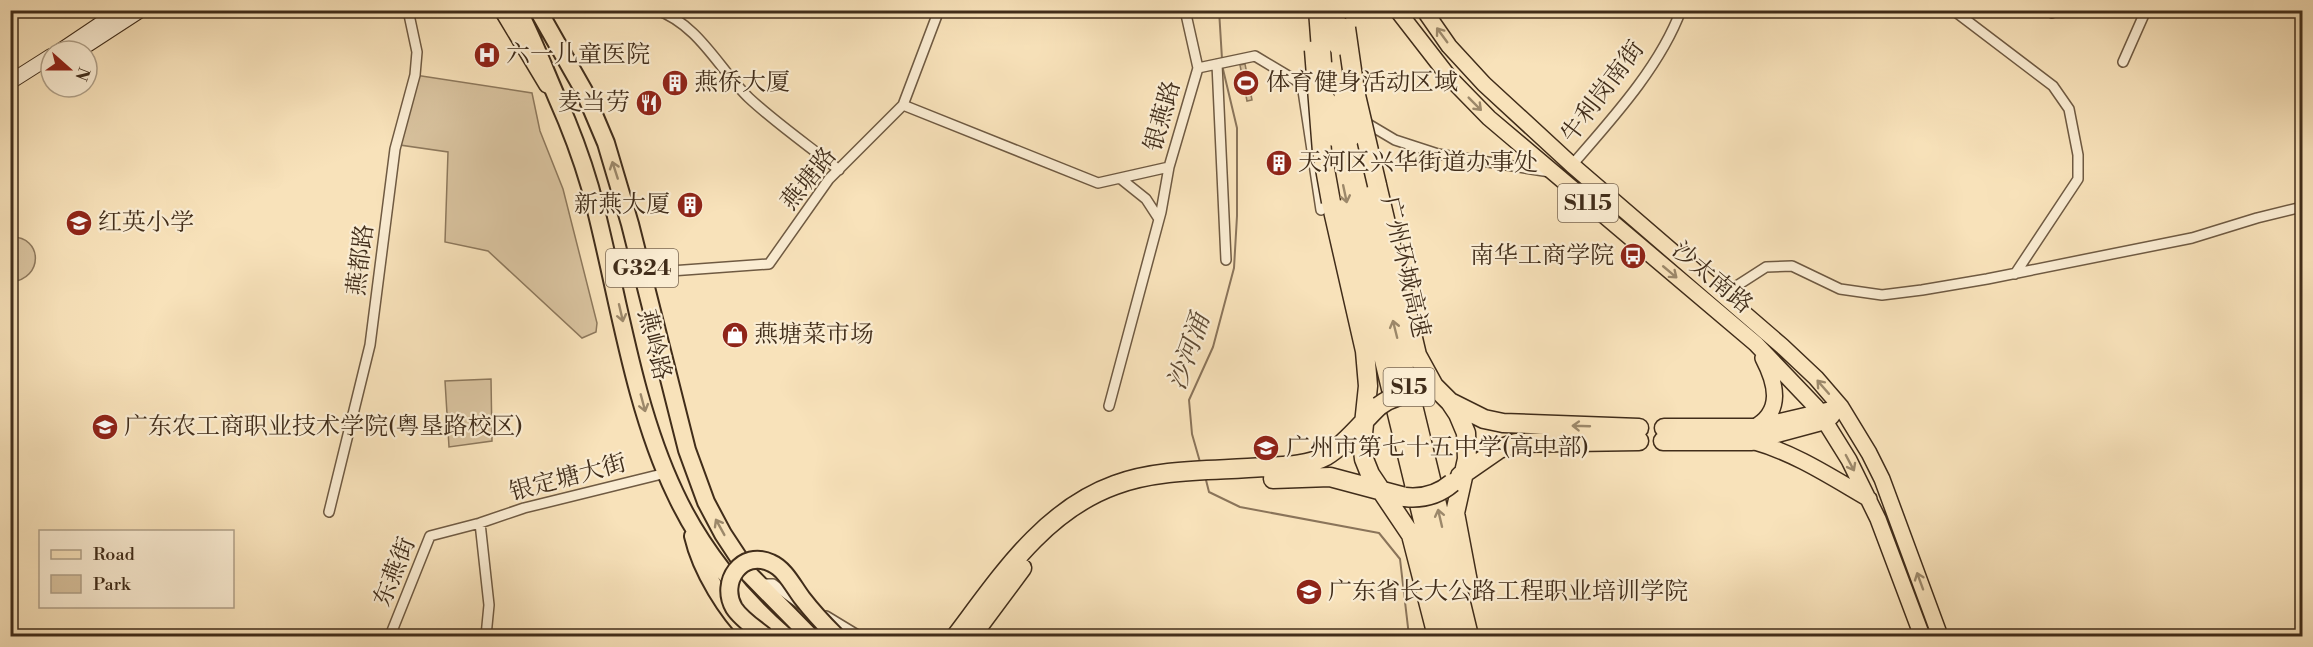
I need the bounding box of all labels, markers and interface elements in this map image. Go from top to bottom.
one-way arrow [1436,28,1448,44]
street label: 牛利岗南街 [1555,35,1651,149]
north arrow [39,39,99,99]
hospital icon: 六一儿童医院 [472,40,502,70]
place label: 六一儿童医院 [506,40,650,70]
text: N [70,65,94,84]
building icon: 燕侨大厦 [660,68,690,98]
place label: 燕侨大厦 [694,68,790,98]
sports icon: 体育健身活动区域 [1231,68,1261,98]
place label: 体育健身活动区域 [1266,68,1458,98]
street label: 银燕路 [1139,77,1187,155]
place label: 麦当劳 [558,88,630,118]
restaurant icon: 麦当劳 [634,88,664,118]
one-way arrow [1467,96,1482,111]
street label: 燕塘路 [775,142,843,216]
building icon: 天河区兴华街道办事处 [1264,148,1294,178]
place label: 天河区兴华街道办事处 [1298,148,1538,178]
one-way arrow [609,161,620,180]
one-way arrow [1340,184,1351,203]
road number: S115 [1558,184,1618,222]
place label: 新燕大厦 [574,190,670,220]
building icon: 新燕大厦 [675,190,705,220]
street label: 广州环城高速 [1374,193,1436,341]
school or university icon: 红英小学 [64,208,94,238]
place label: 红英小学 [98,208,194,238]
street label: 燕都路 [342,222,380,298]
street label: 沙太南路 [1666,236,1758,320]
place label: 南华工商学院 [1470,241,1614,271]
bus stop icon: 南华工商学院 [1618,241,1648,271]
road number: G324 [606,249,678,287]
one-way arrow [1662,265,1677,279]
one-way arrow [615,303,627,322]
street label: 燕岭路 [631,306,677,384]
water label: 沙河涌 [1161,307,1218,394]
one-way arrow [1389,319,1401,338]
shop icon: 燕塘菜市场 [720,320,750,350]
place label: 燕塘菜市场 [754,320,874,350]
road number: S15 [1384,368,1434,406]
one-way arrow [1817,379,1830,395]
one-way arrow [638,393,649,412]
school or university icon: 广东农工商职业技术学院(粤垦路校区) [90,412,120,442]
place label: 广东农工商职业技术学院(粤垦路校区) [124,412,523,442]
one-way arrow [1571,420,1591,432]
school or university icon: 广州市第七十五中学(高中部) [1251,433,1281,463]
place label: 广州市第七十五中学(高中部) [1286,433,1589,463]
street label: 银定塘大街 [506,448,630,508]
one-way arrow [1844,454,1856,471]
one-way arrow [1434,509,1445,529]
one-way arrow [714,519,726,536]
legend [39,530,234,608]
street label: 东燕街 [368,533,422,611]
text: Road [93,543,136,566]
text: Park [93,573,132,596]
one-way arrow [1914,573,1925,591]
school or university icon: 广东省长大公路工程职业培训学院 [1294,577,1324,607]
place label: 广东省长大公路工程职业培训学院 [1328,577,1688,607]

